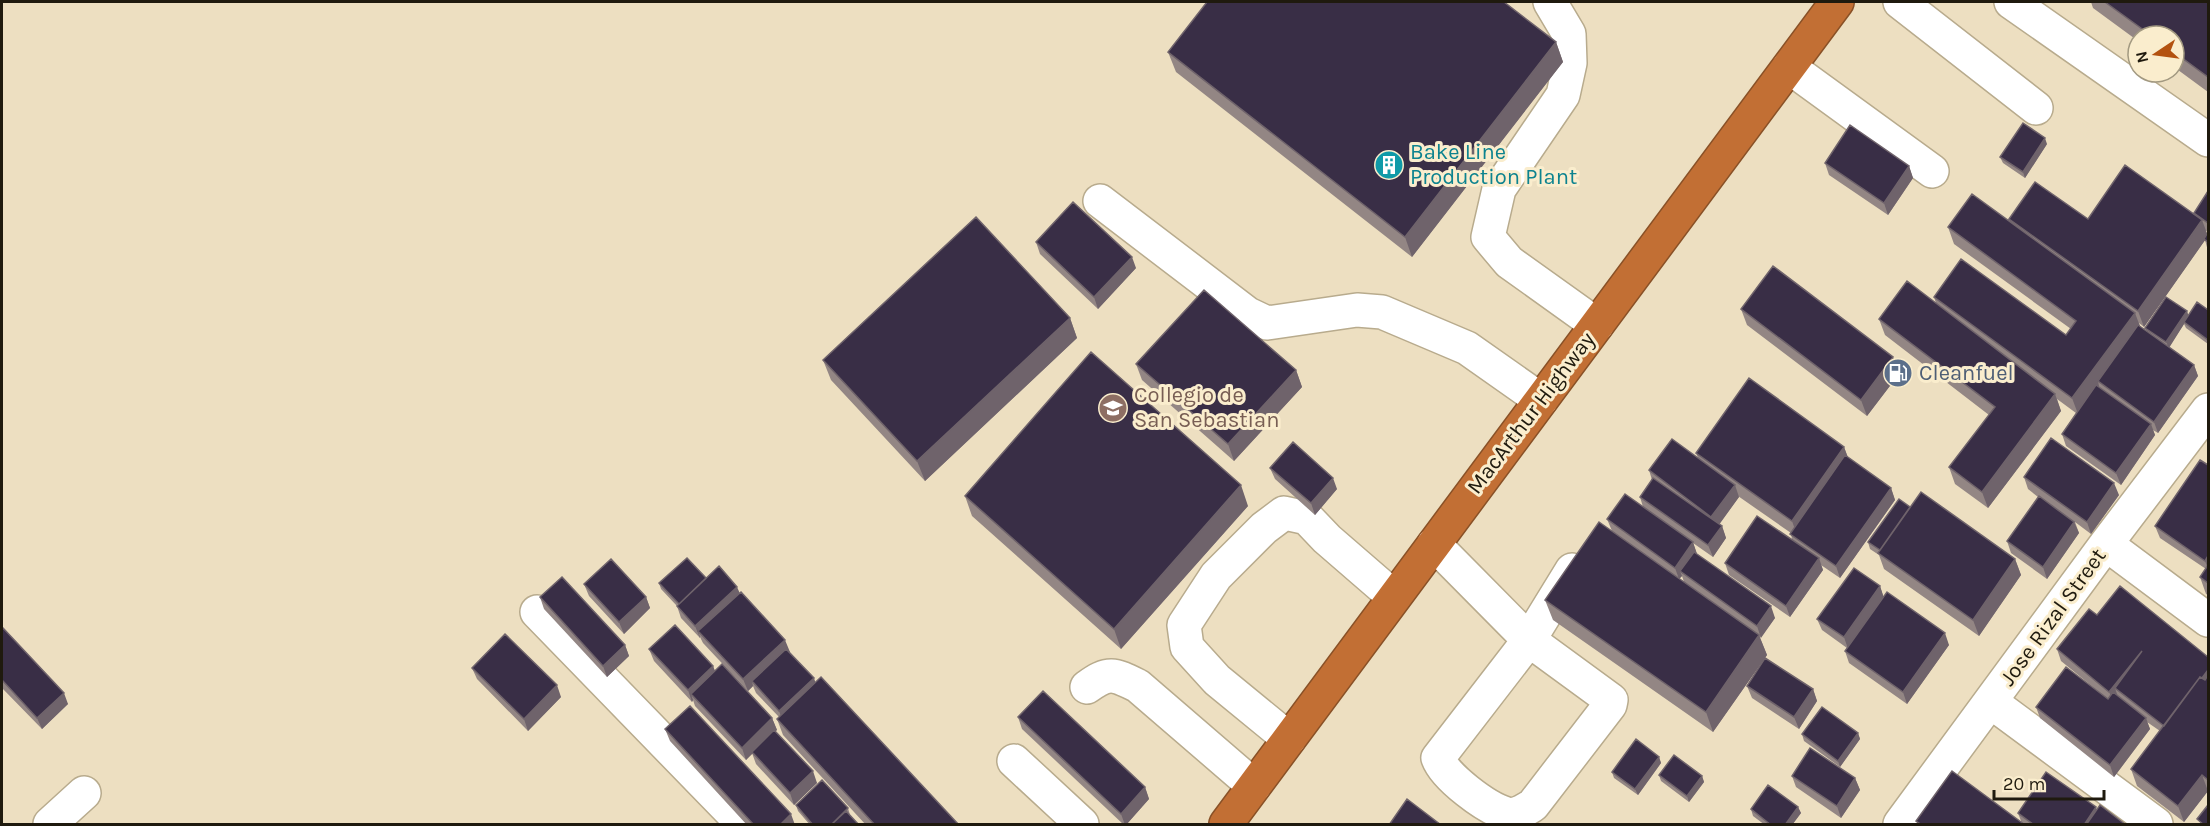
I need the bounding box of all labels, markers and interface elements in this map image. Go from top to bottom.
north arrow [2126,24,2186,84]
text: N [2131,50,2152,65]
place label: Bake Line Production Plant [1410,139,1577,190]
building icon: Bake Line Production Plant [1373,149,1405,181]
street label: MacArthur Highway [1462,327,1600,499]
fuel station icon: Cleanfuel [1882,357,1914,389]
place label: Cleanfuel [1919,360,2014,386]
place label: Collegio de San Sebastian [1134,382,1279,433]
school or university icon: Collegio de San Sebastian [1097,392,1129,424]
street label: Jose Rizal Street [1994,543,2112,691]
scale bar [1994,763,2104,801]
text: 20 m [2003,773,2045,795]

